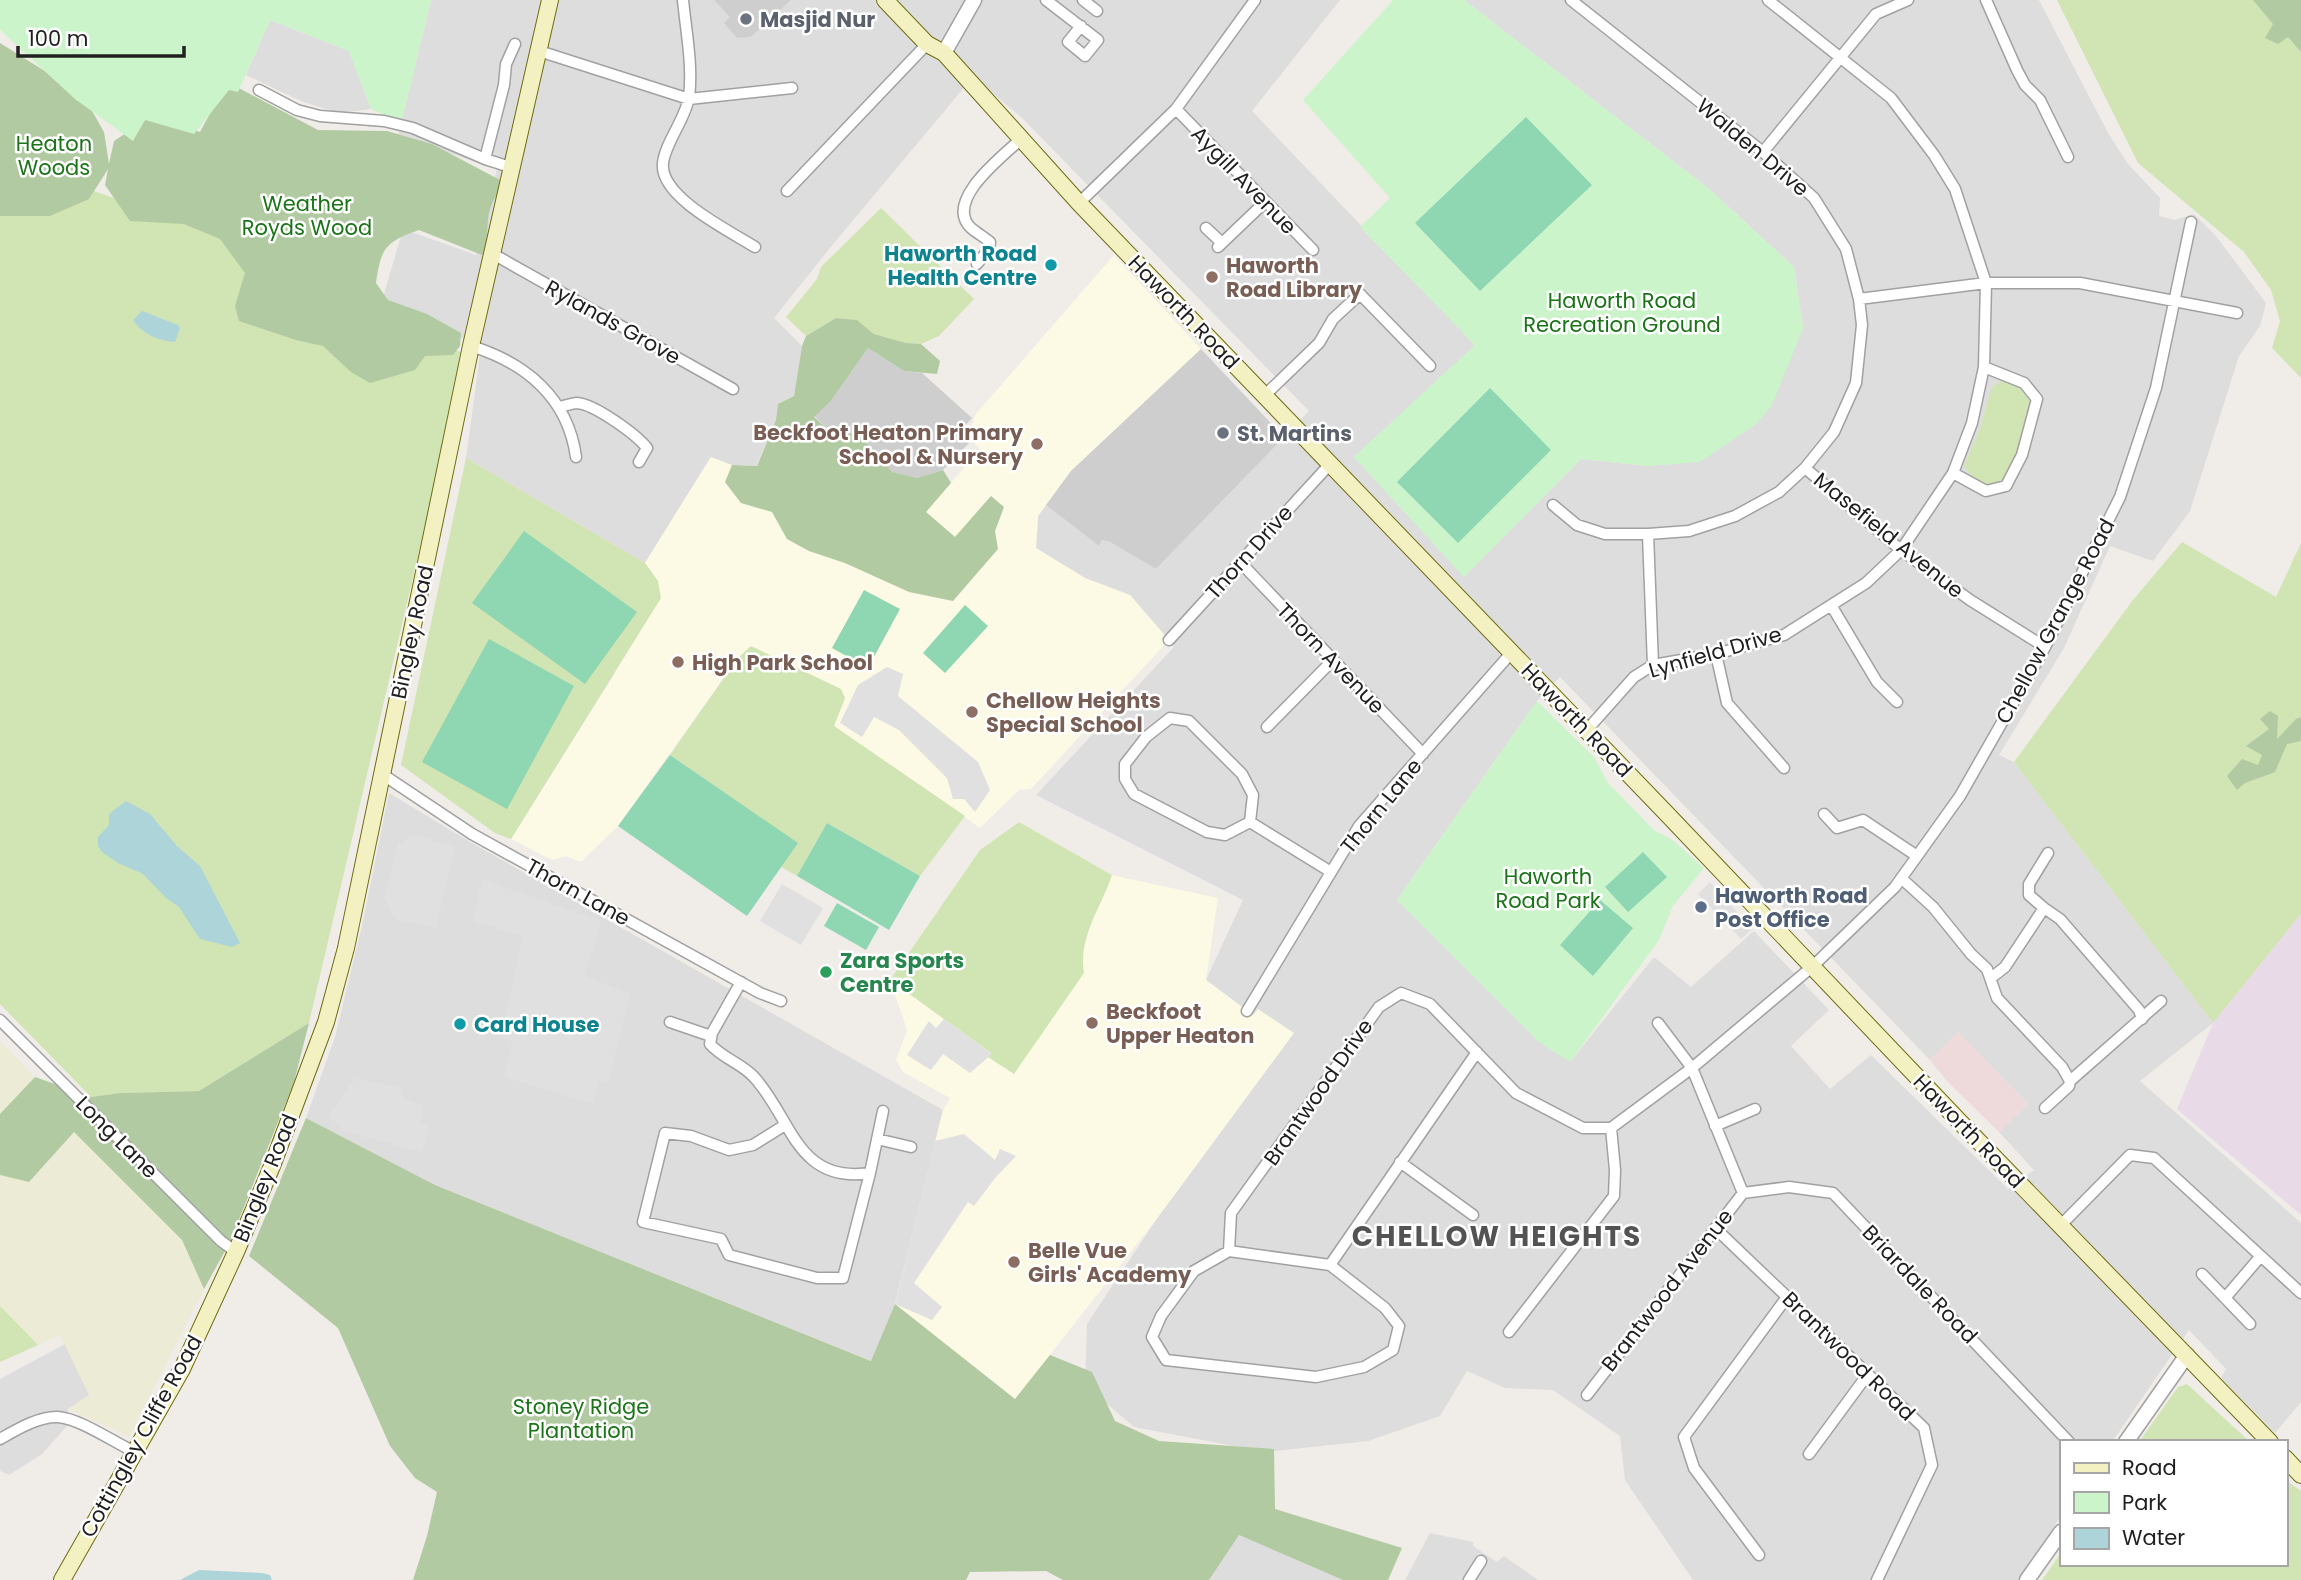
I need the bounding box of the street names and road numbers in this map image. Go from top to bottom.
street label: Walden Drive [1691,91,1815,203]
street label: Aygill Avenue [1185,120,1303,240]
street label: Haworth Road [1122,249,1246,375]
street label: Rylands Grove [540,273,686,371]
street label: Masefield Avenue [1808,465,1970,605]
street label: Thorn Drive [1199,499,1299,605]
street label: Chellow Grange Road [1989,513,2121,729]
street label: Bingley Road [384,563,440,701]
street label: Thorn Avenue [1271,596,1391,720]
street label: Lynfield Drive [1645,619,1785,685]
street label: Haworth Road [1515,657,1639,783]
street label: Thorn Lane [1334,752,1428,860]
street label: Thorn Lane [521,851,635,933]
street label: Brantwood Drive [1257,1013,1379,1171]
street label: Haworth Road [1907,1068,2031,1194]
street label: Long Lane [69,1089,165,1185]
street label: Bingley Road [226,1110,304,1246]
street label: Brantwood Avenue [1594,1203,1740,1377]
street label: Briardale Road [1856,1218,1984,1350]
street label: Brantwood Road [1776,1285,1922,1427]
street label: Cottingley Cliffe Road [73,1330,209,1542]

